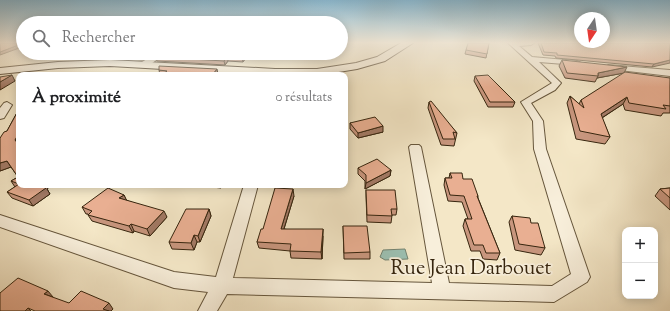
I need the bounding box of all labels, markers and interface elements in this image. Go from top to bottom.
north arrow [574,12,610,48]
search box [16,16,348,60]
icon: search [30,27,52,49]
text: Rechercher [62,28,135,49]
text: À proximité [32,86,121,110]
text: 0 résultats [275,89,332,107]
map controls [622,227,658,299]
button: + [622,227,658,263]
street label: Rue Jean Darbouet [391,255,552,284]
button: − [622,263,658,299]

